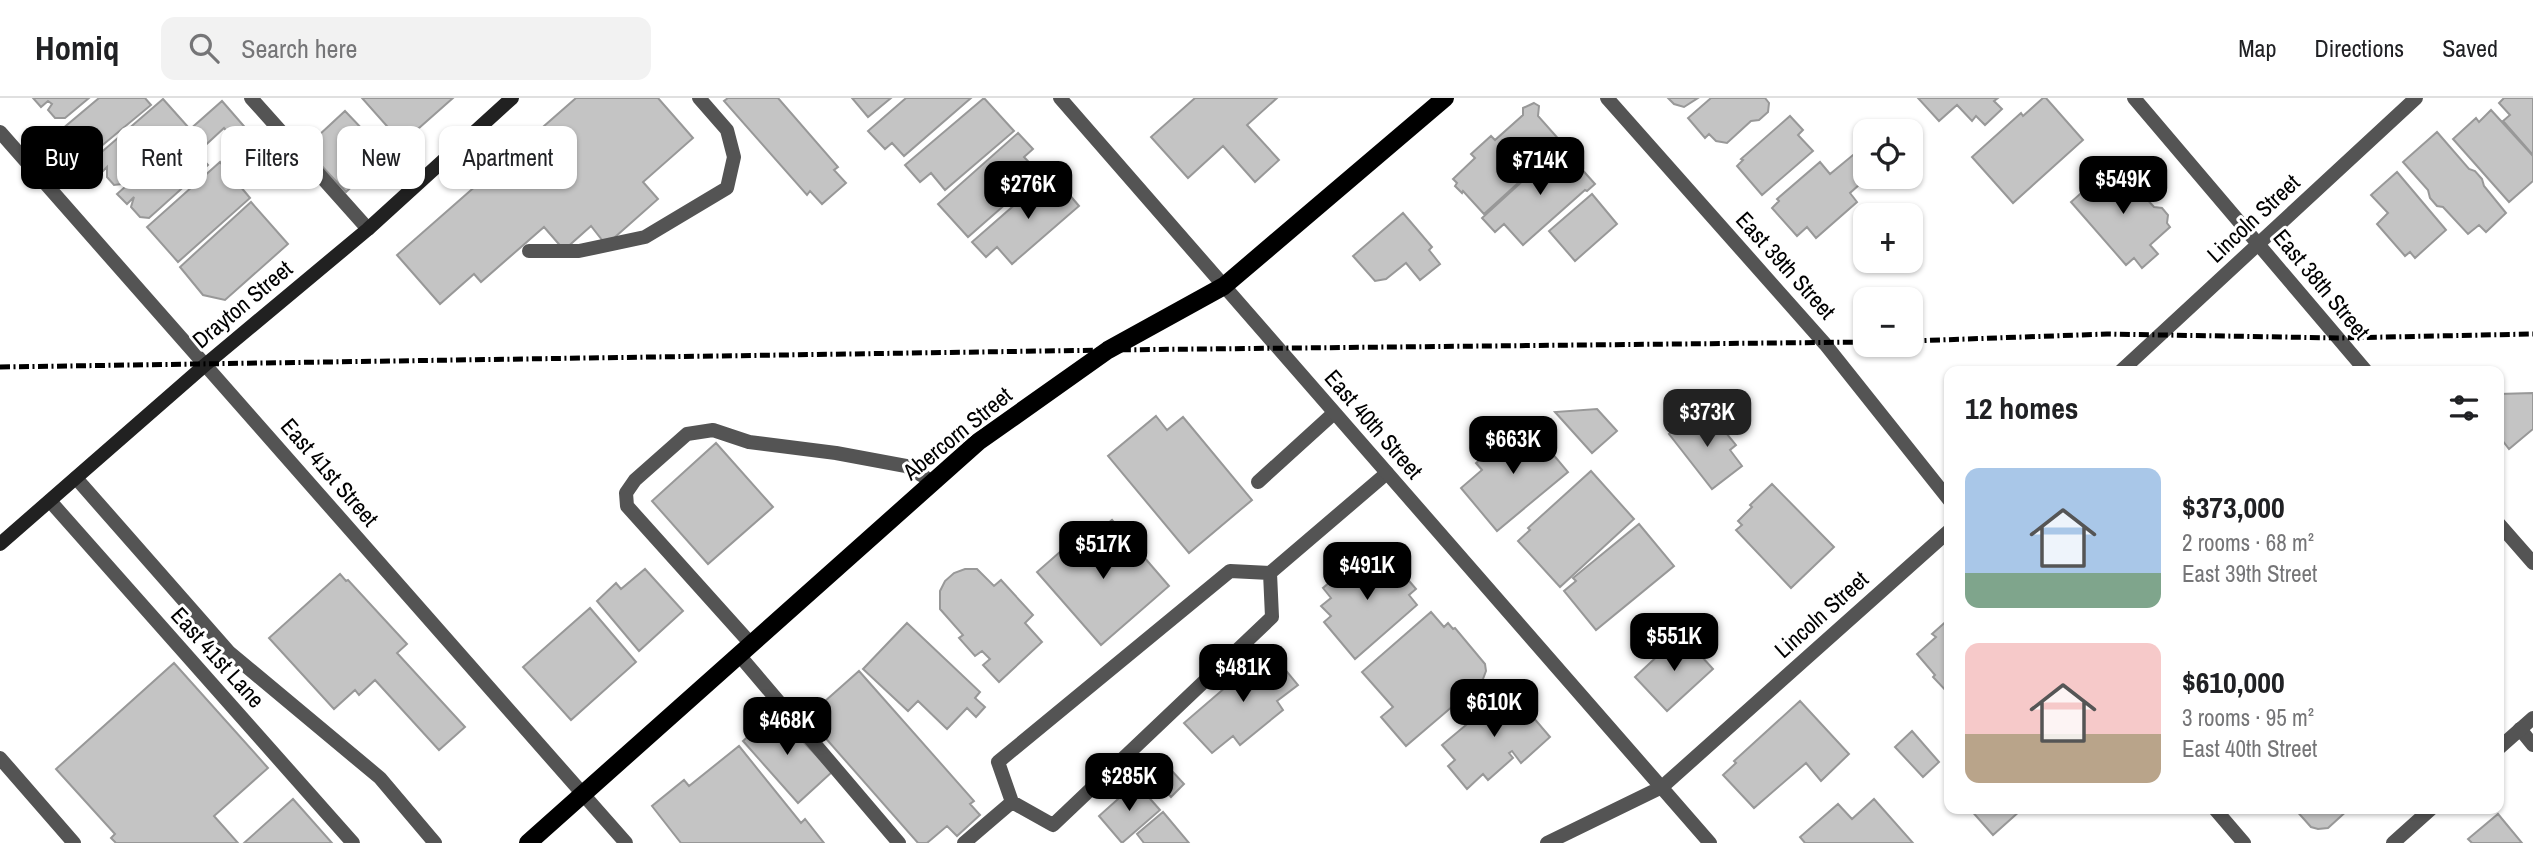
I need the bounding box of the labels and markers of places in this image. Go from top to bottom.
pin: $714K [1491,138,1589,197]
pin: $549K [2074,156,2172,216]
pin: $276K [979,162,1077,221]
pin: $373K [1658,390,1756,449]
pin: $663K [1464,416,1562,476]
pin: $517K [1054,522,1152,581]
pin: $491K [1318,542,1416,602]
pin: $551K [1625,614,1723,673]
pin: $481K [1194,644,1292,704]
pin: $610K [1445,680,1543,739]
pin: $468K [738,698,836,757]
pin: $285K [1080,754,1178,813]

